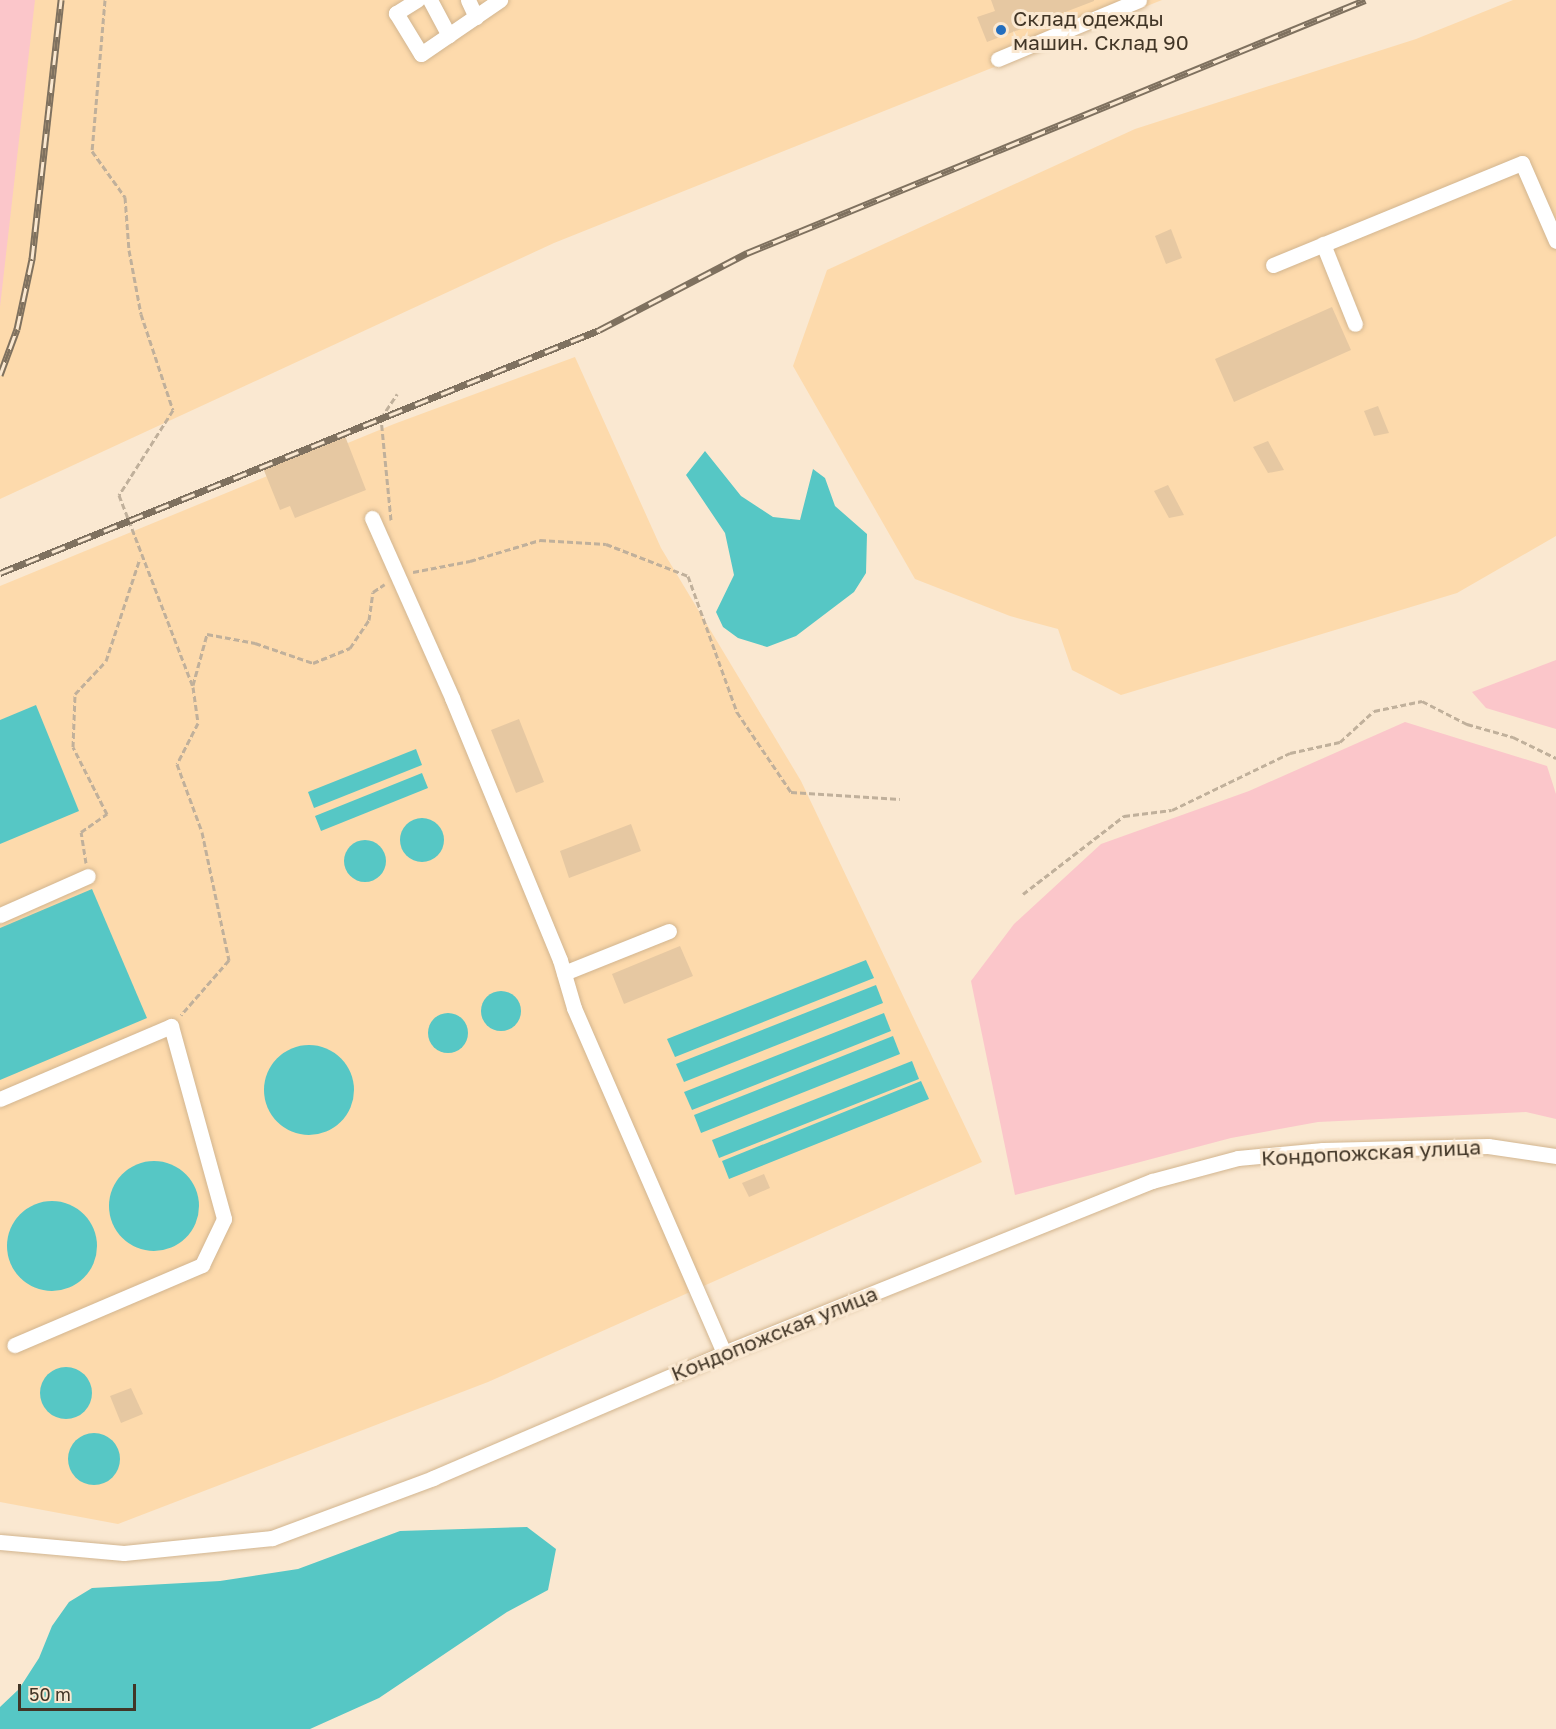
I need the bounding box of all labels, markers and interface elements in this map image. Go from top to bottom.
place label: Склад одежды машин. Склад 90 [1013,5,1189,55]
marker: Склад одежды машин. Склад 90 [994,23,1008,37]
street label: Кондопожская улица [1260,1134,1482,1170]
street label: Кондопожская улица [667,1280,881,1386]
scale bar [21,1672,140,1710]
text: 50 m [29,1683,71,1705]

